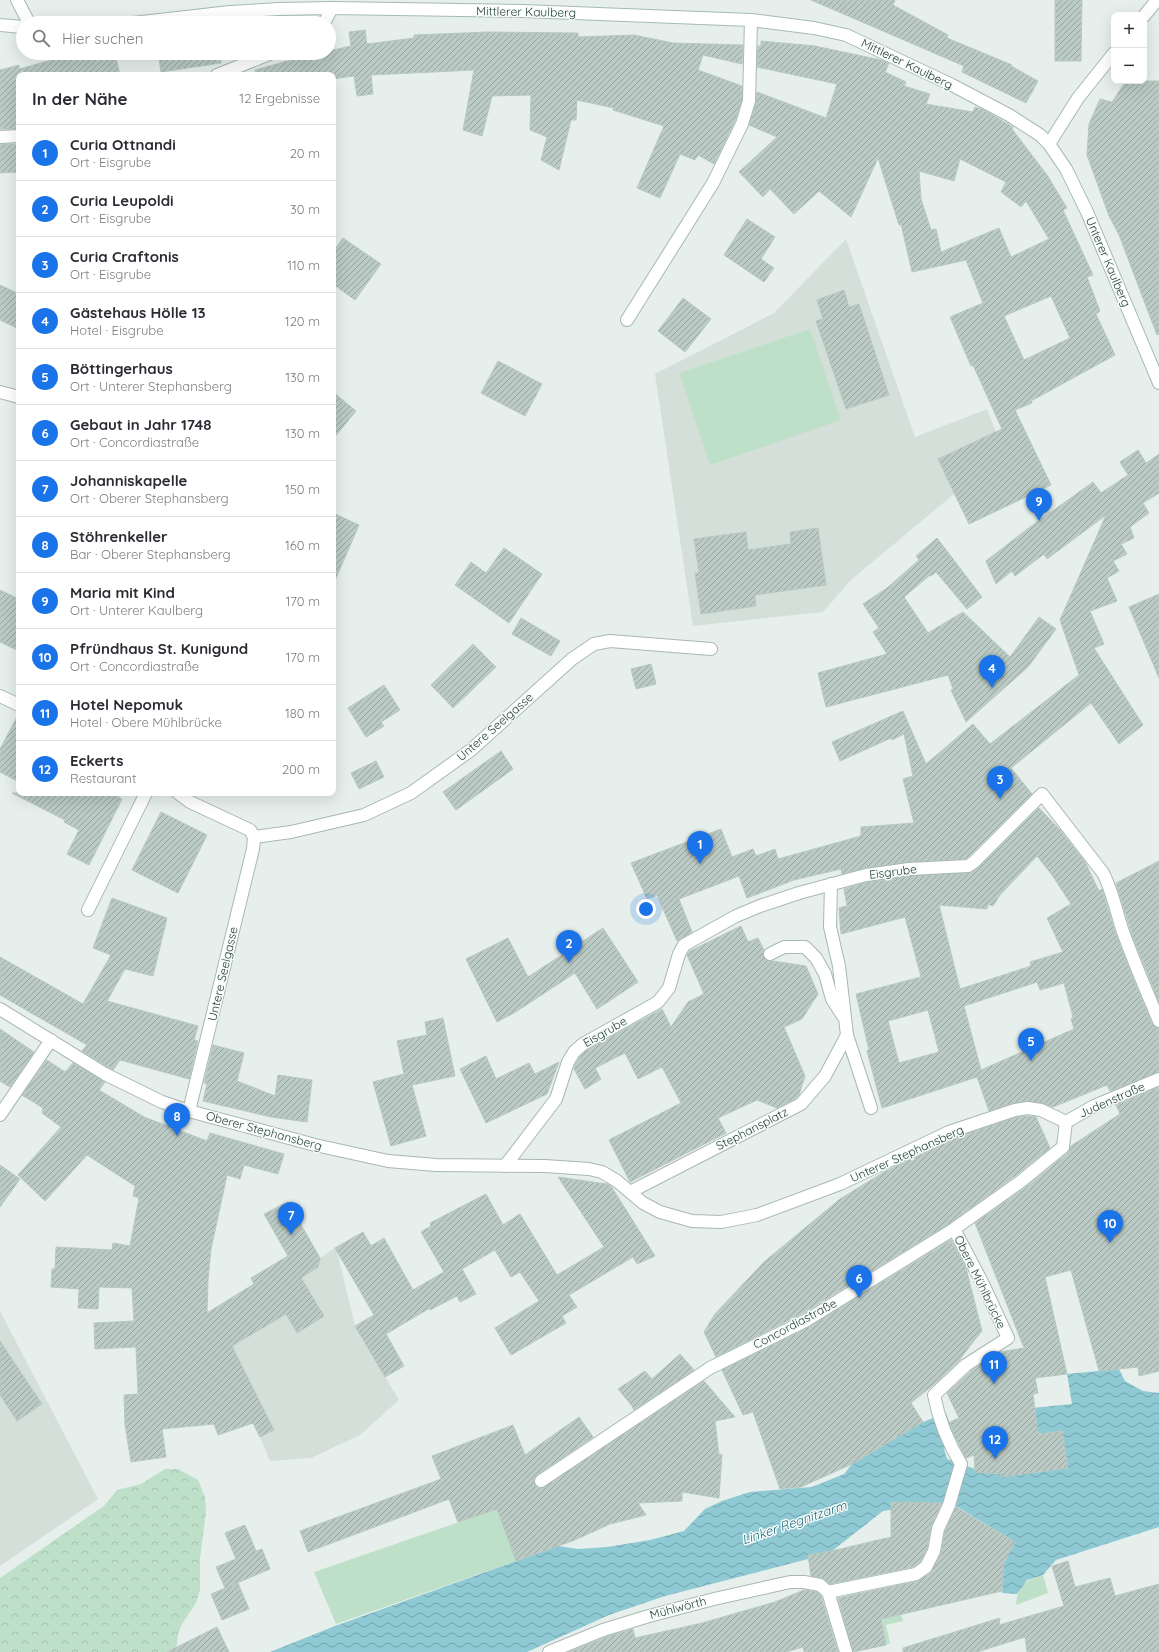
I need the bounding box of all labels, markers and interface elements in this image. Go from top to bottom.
street label: Mittlerer Kaulberg [476,3,576,20]
map controls [1111,12,1147,84]
button: + [1111,12,1147,48]
search box [16,16,336,60]
icon: search [30,27,52,49]
text: Hier suchen [62,29,143,48]
street label: Mittlerer Kaulberg [859,35,955,92]
button: − [1111,48,1147,84]
text: In der Nähe [32,88,128,109]
text: 12 Ergebnisse [239,90,320,106]
text: Curia Ottnandi [70,135,176,154]
text: 1 [42,145,48,161]
text: 20 m [290,145,320,161]
text: Ort · Eisgrube [70,154,151,170]
text: Curia Leupoldi [70,191,174,210]
text: 2 [41,201,49,217]
text: 30 m [290,201,320,217]
text: Ort · Eisgrube [70,210,151,226]
street label: Unterer Kaulberg [1083,215,1134,309]
text: Curia Craftonis [70,247,179,266]
text: 3 [42,257,48,273]
text: 110 m [287,257,320,273]
text: Ort · Eisgrube [70,266,151,282]
text: Gästehaus Hölle 13 [70,303,206,322]
text: 4 [41,313,49,329]
text: 120 m [285,313,320,329]
text: Hotel · Eisgrube [70,322,164,338]
text: Böttingerhaus [70,359,173,378]
text: 5 [41,369,49,385]
text: 130 m [285,369,320,385]
text: Ort · Unterer Stephansberg [70,378,232,394]
text: Gebaut in Jahr 1748 [70,415,212,434]
text: 6 [41,425,49,441]
text: 130 m [285,425,320,441]
text: Ort · Concordiastraße [70,434,199,450]
text: Johanniskapelle [70,471,187,490]
text: 7 [41,481,49,497]
text: 150 m [285,481,320,497]
pin: 9 [1026,488,1052,521]
text: Ort · Oberer Stephansberg [70,490,229,506]
text: Stöhrenkeller [70,527,168,546]
text: 8 [41,537,49,553]
text: 160 m [285,537,320,553]
text: Bar · Oberer Stephansberg [70,546,231,562]
text: Maria mit Kind [70,583,175,602]
text: 9 [41,593,49,609]
text: 170 m [285,593,320,609]
text: Ort · Unterer Kaulberg [70,602,203,618]
text: Pfründhaus St. Kunigund [70,639,248,658]
text: 10 [38,649,52,665]
text: 170 m [285,649,320,665]
pin: 4 [979,655,1005,688]
text: Ort · Concordiastraße [70,658,199,674]
street label: Untere Seelgasse [453,689,536,764]
text: Hotel Nepomuk [70,695,183,714]
text: 11 [40,705,50,721]
text: 180 m [285,705,320,721]
text: Hotel · Obere Mühlbrücke [70,714,222,730]
text: Eckerts [70,751,124,770]
text: 12 [39,761,51,777]
text: 200 m [282,761,320,777]
pin: 3 [987,766,1013,799]
text: Restaurant [70,770,136,786]
pin: 1 [687,831,713,864]
street label: Eisgrube [868,861,918,882]
your location [636,899,656,919]
street label: Untere Seelgasse [204,925,241,1023]
pin: 2 [556,930,582,963]
street label: Eisgrube [580,1013,629,1050]
pin: 5 [1018,1028,1044,1061]
street label: Judenstraße [1077,1078,1147,1121]
pin: 8 [164,1103,190,1136]
street label: Stephansplatz [713,1104,790,1153]
street label: Oberer Stephansberg [204,1108,324,1153]
street label: Unterer Stephansberg [848,1122,966,1185]
pin: 7 [278,1202,304,1235]
pin: 10 [1097,1210,1123,1243]
street label: Obere Mühlbrücke [951,1233,1010,1331]
pin: 6 [846,1265,872,1298]
street label: Concordiastraße [750,1295,839,1352]
pin: 11 [981,1351,1007,1384]
pin: 12 [982,1426,1008,1459]
water label: Linker Regnitzarm [740,1496,849,1547]
street label: Mühlwörth [648,1593,708,1622]

